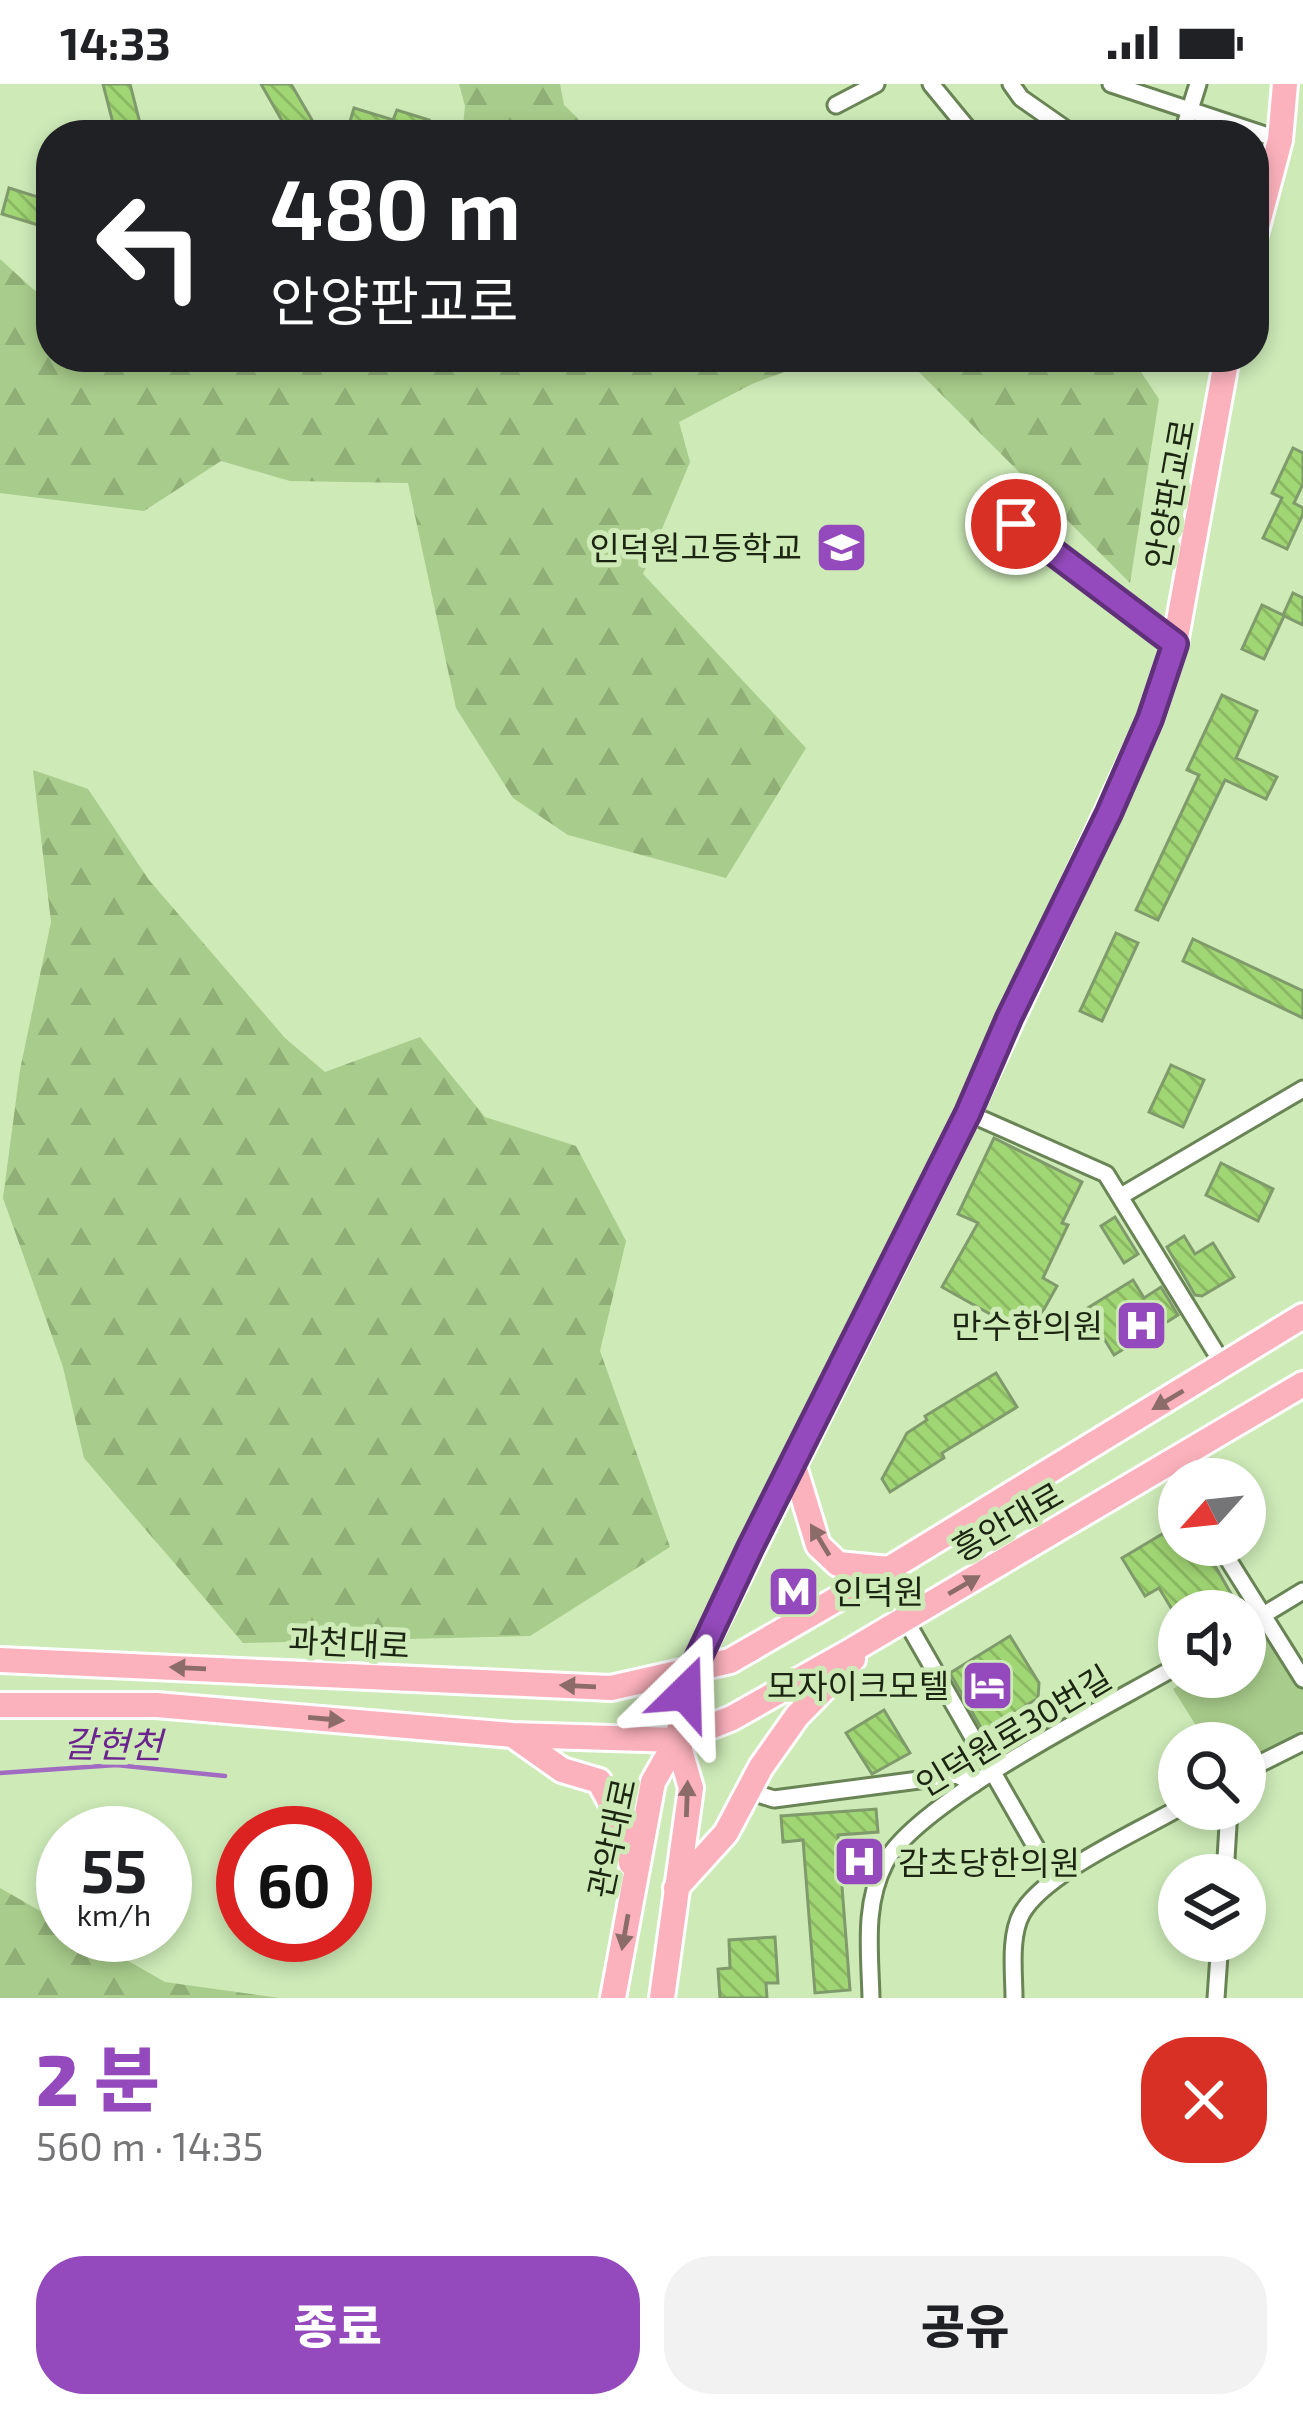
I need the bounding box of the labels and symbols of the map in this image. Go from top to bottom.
street label: 안양판교로 [1136,416,1202,572]
pin [965,473,1067,575]
school or university icon: 인덕원고등학교 [813,519,869,575]
place label: 인덕원고등학교 [589,527,802,567]
hospital icon: 만수한의원 [1114,1297,1170,1353]
place label: 만수한의원 [951,1305,1103,1345]
one-way arrow [1151,1389,1185,1410]
north arrow [1158,1458,1266,1566]
street label: 흥안대로 [944,1473,1070,1569]
one-way arrow [810,1523,832,1556]
metro station icon: 인덕원 [766,1563,822,1619]
place label: 인덕원 [833,1571,924,1611]
one-way arrow [947,1575,981,1596]
street label: 과천대로 [287,1619,411,1665]
position arrow [622,1630,748,1756]
street label: 인덕원로30번길 [908,1656,1118,1804]
hotel icon: 모자이크모텔 [960,1657,1016,1713]
one-way arrow [168,1658,206,1677]
place label: 모자이크모텔 [767,1665,949,1705]
one-way arrow [559,1677,596,1696]
one-way arrow [308,1710,345,1729]
water label: 갈현천 [63,1721,167,1765]
street label: 관악대로 [579,1774,643,1902]
one-way arrow [678,1779,697,1817]
speed limit sign: 60 [216,1806,372,1962]
hospital icon: 감초당한의원 [831,1834,887,1890]
place label: 감초당한의원 [898,1842,1080,1882]
one-way arrow [615,1914,634,1951]

